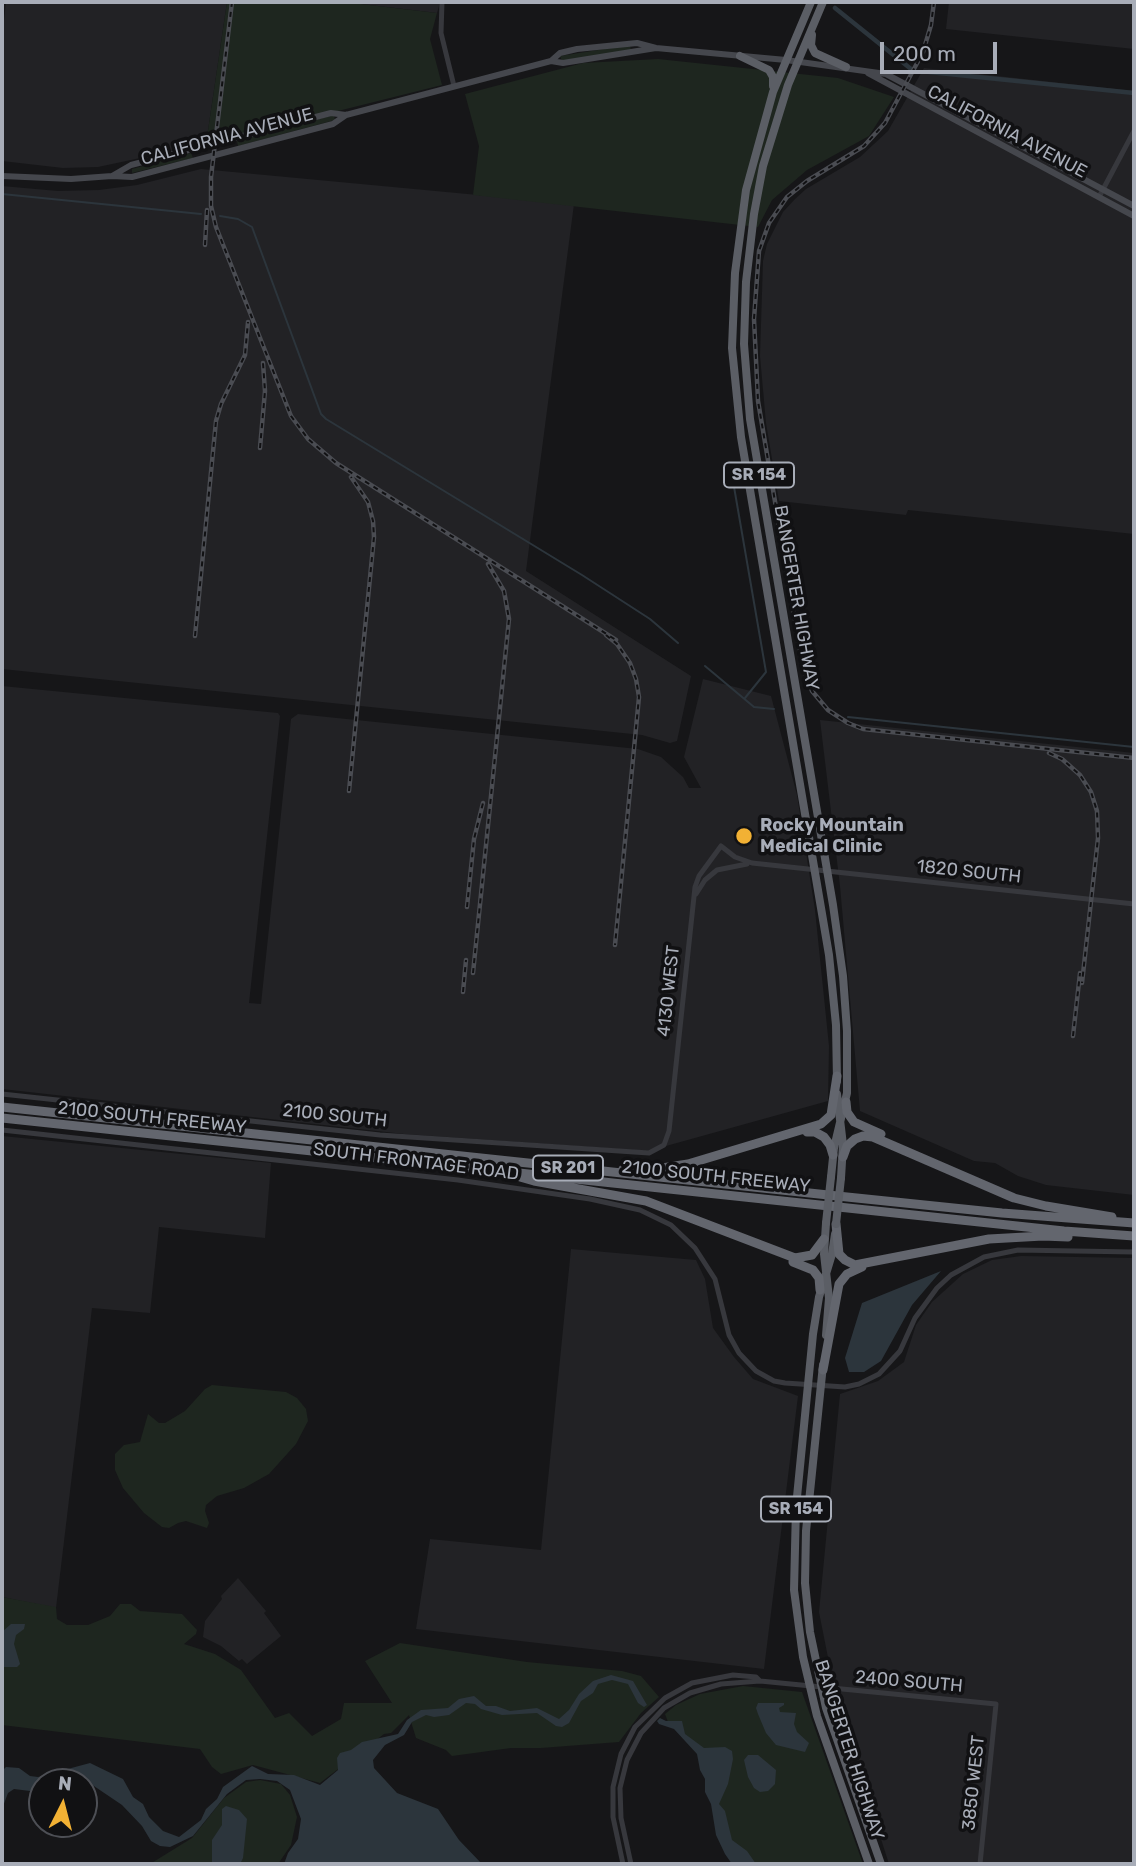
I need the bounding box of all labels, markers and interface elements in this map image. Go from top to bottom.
scale bar [884,28,1001,72]
text: 200 m [893,41,956,66]
street label: CALIFORNIA AVENUE [924,81,1090,183]
street label: CALIFORNIA AVENUE [139,104,315,170]
road number: SR 154 [724,462,794,488]
street label: BANGERTER HIGHWAY [769,504,823,692]
place label: Rocky Mountain Medical Clinic [760,815,904,858]
marker: Rocky Mountain Medical Clinic [734,826,754,846]
street label: 1820 SOUTH [916,856,1022,888]
street label: 4130 WEST [653,944,685,1038]
street label: 2100 SOUTH FREEWAY [57,1097,247,1139]
street label: 2100 SOUTH [282,1100,388,1132]
street label: SOUTH FRONTAGE ROAD [312,1139,520,1185]
road number: SR 201 [533,1156,603,1180]
street label: 2100 SOUTH FREEWAY [621,1156,811,1198]
road number: SR 154 [761,1497,831,1522]
street label: BANGERTER HIGHWAY [810,1657,888,1843]
street label: 2400 SOUTH [854,1667,964,1697]
street label: 3850 WEST [958,1734,990,1832]
north arrow [28,1768,98,1838]
text: N [57,1771,73,1796]

